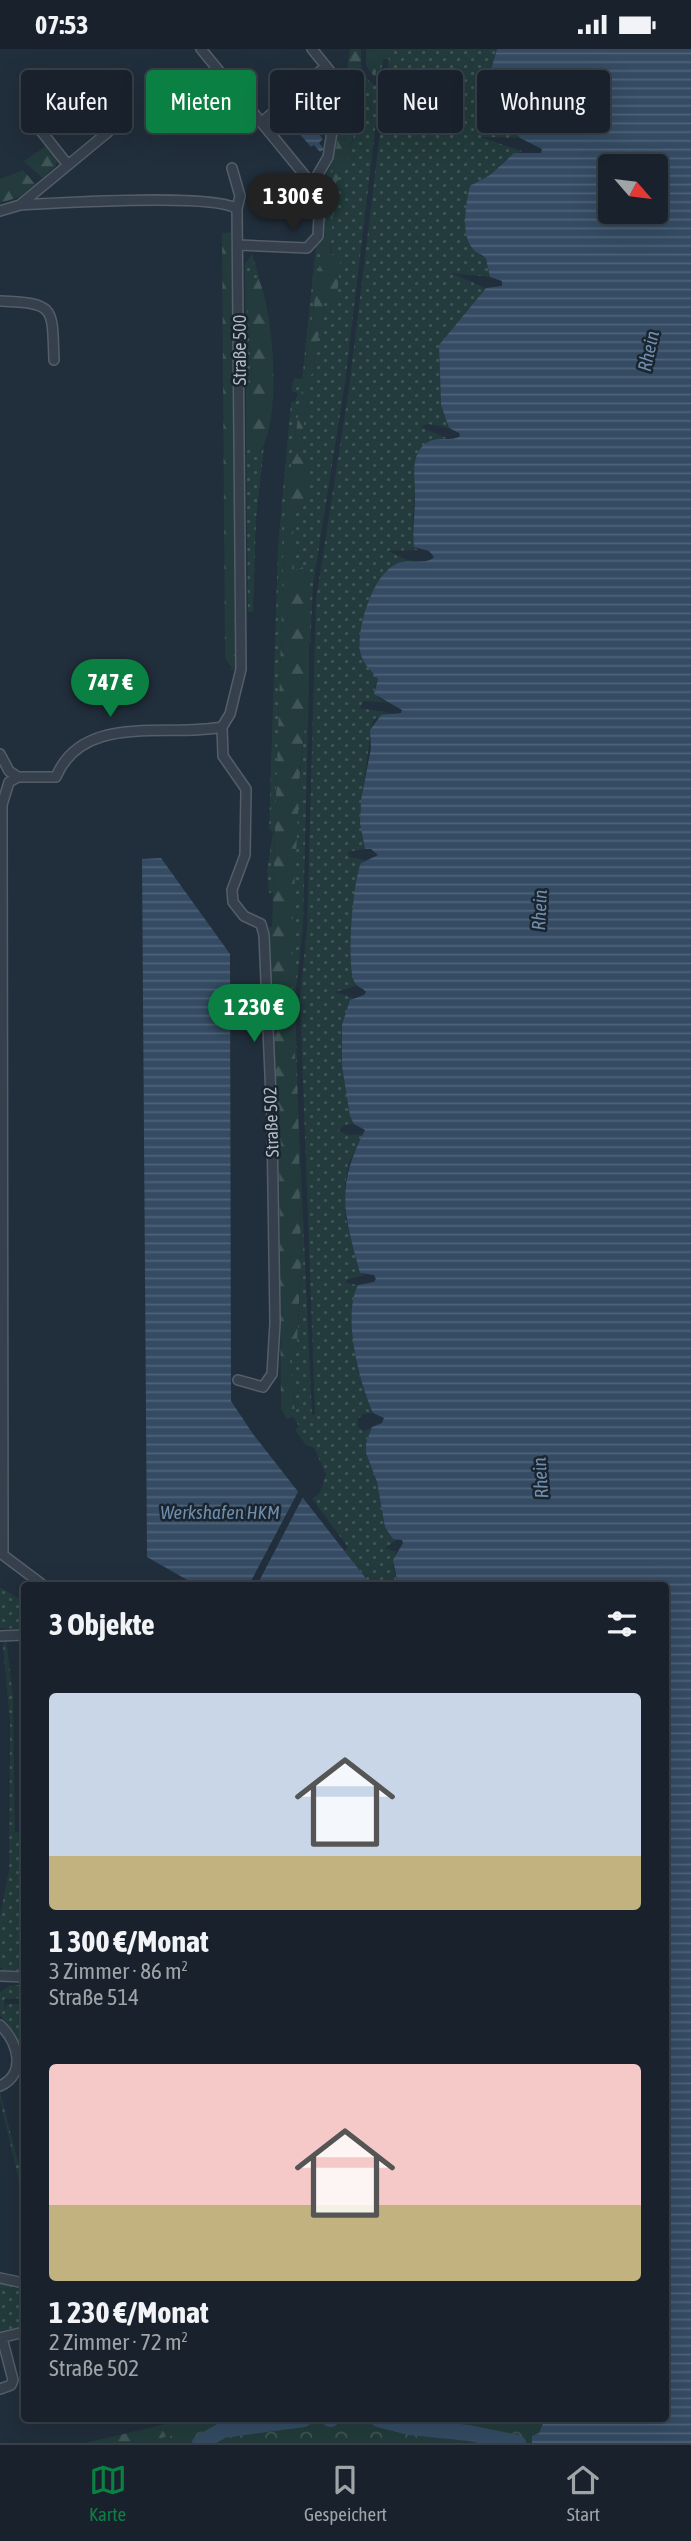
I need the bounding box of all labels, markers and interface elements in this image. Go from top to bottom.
text: 07:53 [35,10,89,40]
chip: Kaufen [21,70,132,133]
chip: Mieten [146,70,256,133]
chip: Filter [270,70,364,133]
chip: Neu [378,70,463,133]
chip: Wohnung [477,70,610,133]
north arrow [598,154,668,224]
map controls [598,154,668,224]
pin: 1 300 € [228,173,358,233]
text: 1 300 € [263,183,323,209]
street label: Straße 500 [229,315,250,385]
water label: Rhein [633,329,663,373]
pin: 747 € [61,659,159,719]
text: 747 € [87,669,133,695]
water label: Rhein [527,889,551,931]
pin: 1 230 € [189,985,319,1044]
text: 1 230 € [224,994,284,1020]
street label: Straße 502 [259,1086,283,1158]
water label: Rhein [528,1457,552,1499]
water label: Werkshafen HKM [160,1501,280,1523]
icon: filters [603,1605,641,1643]
text: 3 Objekte [49,1607,155,1641]
icon: home [282,1739,408,1865]
text: 1 300 €/Monat [49,1924,209,1958]
text: 3 Zimmer · 86 m² [49,1958,188,1984]
text: Straße 514 [49,1984,139,2010]
icon: home [282,2110,408,2236]
text: 1 230 €/Monat [49,2295,209,2329]
text: 2 Zimmer · 72 m² [49,2329,188,2355]
text: Straße 502 [49,2355,139,2381]
tab: Karte [89,2461,127,2525]
tab: Gespeichert [304,2461,387,2525]
tab: Start [564,2461,602,2525]

